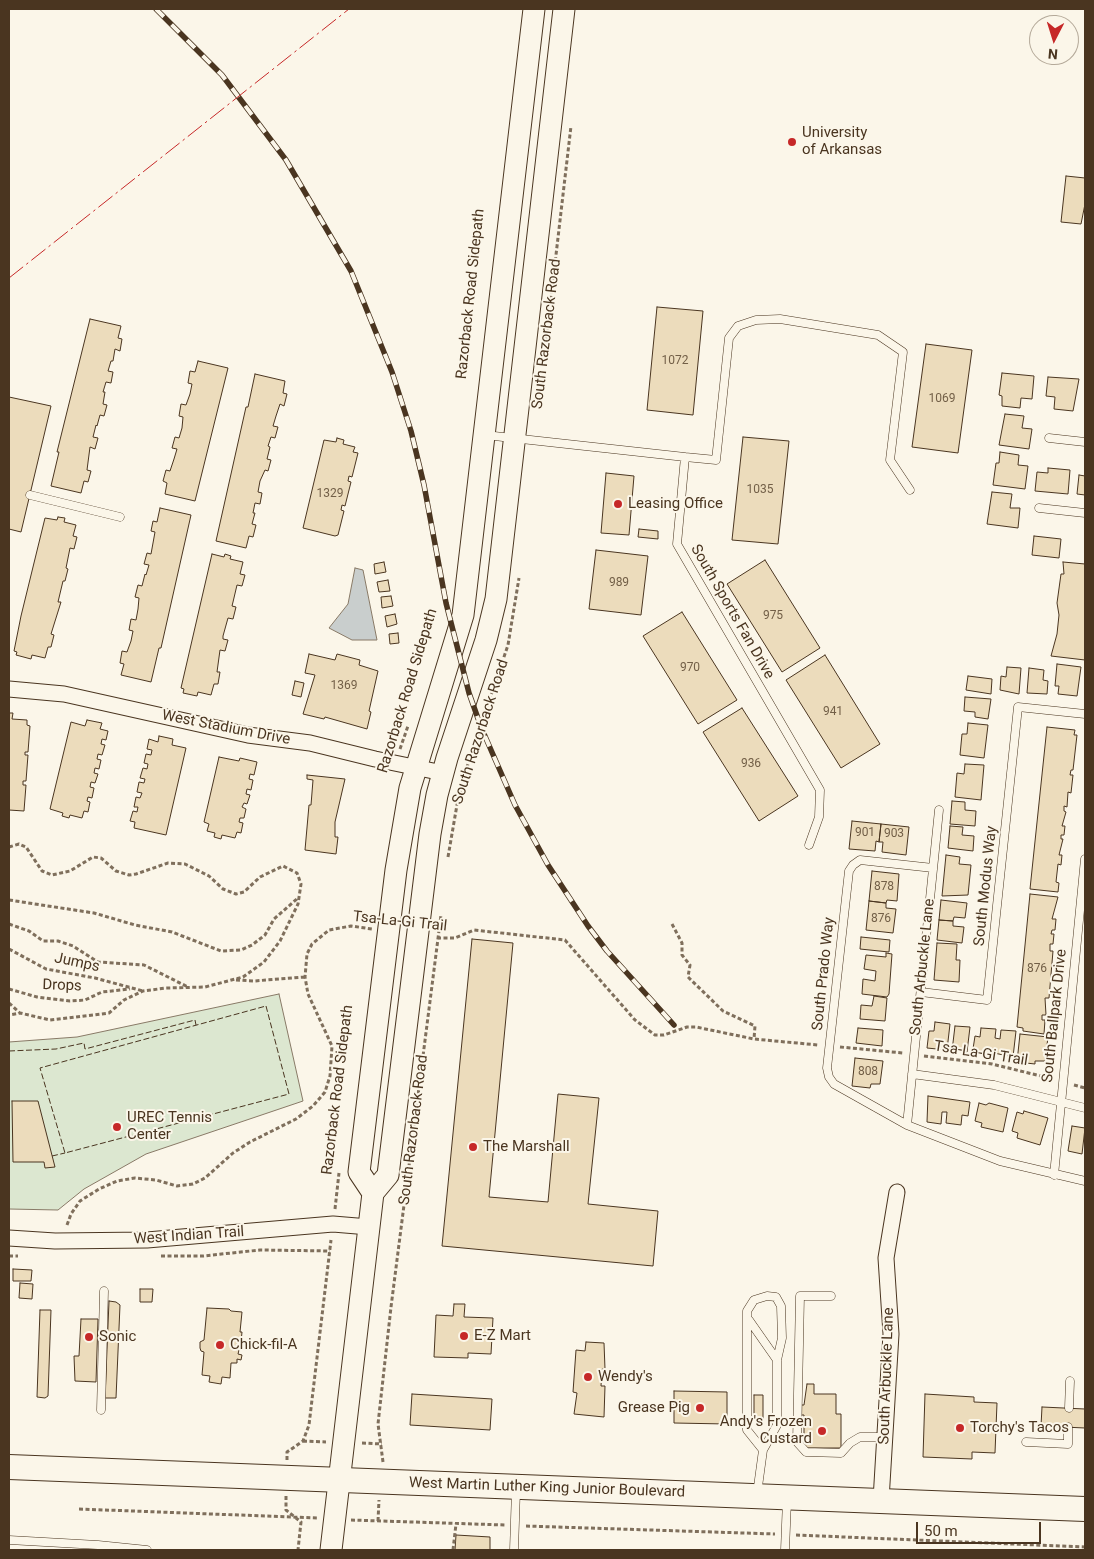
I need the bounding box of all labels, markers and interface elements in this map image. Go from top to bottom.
north arrow [1029,15,1079,65]
text: N [1047,46,1058,62]
place label: University of Arkansas [802,124,882,159]
marker: University of Arkansas [786,136,798,148]
street label: Razorback Road Sidepath [453,208,489,380]
street label: South Razorback Road [529,258,565,410]
house number: 1072 [662,354,688,368]
house number: 1069 [929,392,955,406]
house number: 1035 [747,483,773,497]
house number: 1329 [317,487,343,501]
place label: Leasing Office [628,495,723,513]
marker: Leasing Office [612,498,624,510]
street label: South Sports Fan Drive [686,542,778,682]
house number: 989 [609,576,629,590]
street label: Razorback Road Sidepath [374,607,442,775]
house number: 975 [763,609,783,623]
street label: South Razorback Road [449,657,513,807]
house number: 970 [680,661,700,675]
house number: 1369 [331,679,357,693]
house number: 941 [823,705,843,719]
street label: West Stadium Drive [160,707,292,749]
house number: 936 [741,757,761,771]
street label: South Modus Way [971,825,1001,947]
house number: 901 [855,826,875,840]
house number: 903 [884,827,904,841]
house number: 878 [874,880,894,894]
street label: South Arbuckle Lane [907,898,939,1036]
street label: Tsa-La-Gi Trail [352,908,448,936]
house number: 876 [871,912,891,926]
street label: South Prado Way [809,916,839,1032]
street label: South Ballpark Drive [1039,948,1071,1084]
street label: Jumps [53,949,101,977]
house number: 876 [1027,962,1047,976]
street label: Drops [42,976,82,996]
street label: Razorback Road Sidepath [319,1004,357,1176]
street label: Tsa-La-Gi Trail [933,1038,1029,1070]
street label: South Razorback Road [396,1054,432,1206]
house number: 808 [858,1065,878,1079]
place label: UREC Tennis Center [127,1109,212,1144]
marker: UREC Tennis Center [111,1121,123,1133]
place label: The Marshall [483,1138,570,1156]
marker: The Marshall [467,1141,479,1153]
street label: West Indian Trail [133,1223,245,1249]
street label: South Arbuckle Lane [876,1307,898,1445]
place label: E-Z Mart [474,1327,531,1345]
place label: Sonic [99,1328,136,1346]
marker: E-Z Mart [458,1330,470,1342]
marker: Sonic [83,1331,95,1343]
place label: Chick-fil-A [230,1336,297,1354]
marker: Chick-fil-A [214,1339,226,1351]
place label: Wendy's [598,1368,653,1386]
marker: Wendy's [582,1371,594,1383]
place label: Grease Pig [618,1399,690,1417]
marker: Grease Pig [694,1402,706,1414]
place label: Andy's Frozen Custard [720,1413,812,1448]
place label: Torchy's Tacos [970,1419,1069,1437]
marker: Torchy's Tacos [954,1422,966,1434]
marker: Andy's Frozen Custard [816,1425,828,1437]
street label: West Martin Luther King Junior Boulevard [409,1474,685,1502]
scale bar [919,1512,1044,1544]
text: 50 m [924,1522,958,1540]

